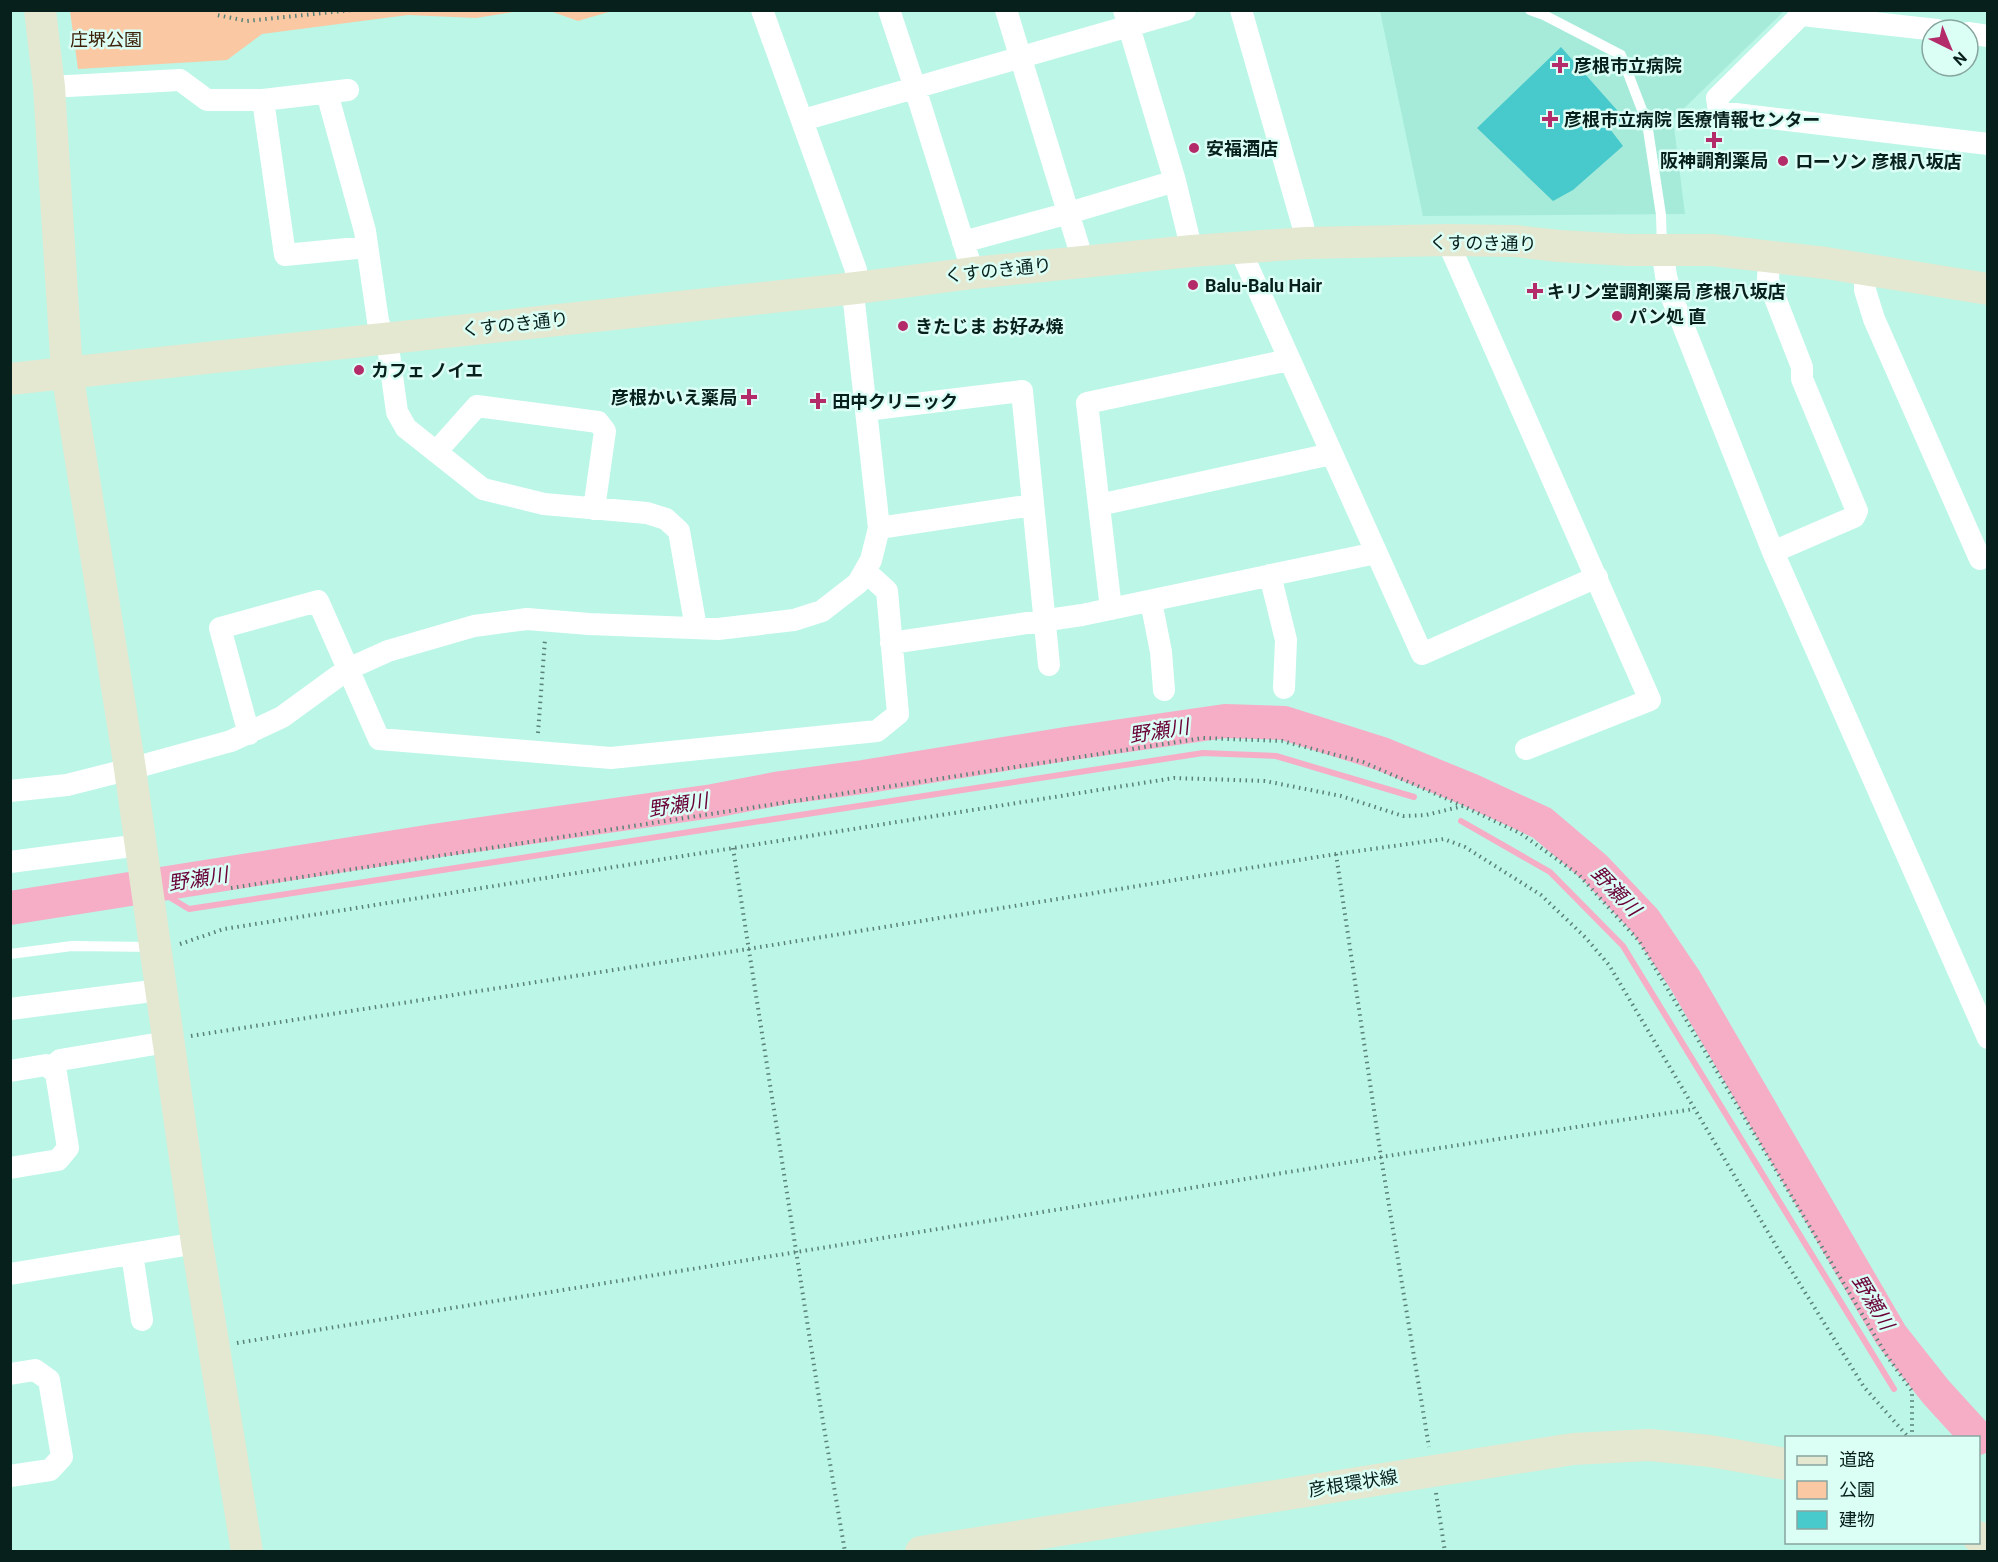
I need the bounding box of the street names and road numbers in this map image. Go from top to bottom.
street label: くすのき通り [1429,232,1537,254]
street label: くすのき通り [943,254,1053,286]
street label: くすのき通り [460,308,570,340]
street label: 彦根環状線 [1307,1466,1399,1500]

